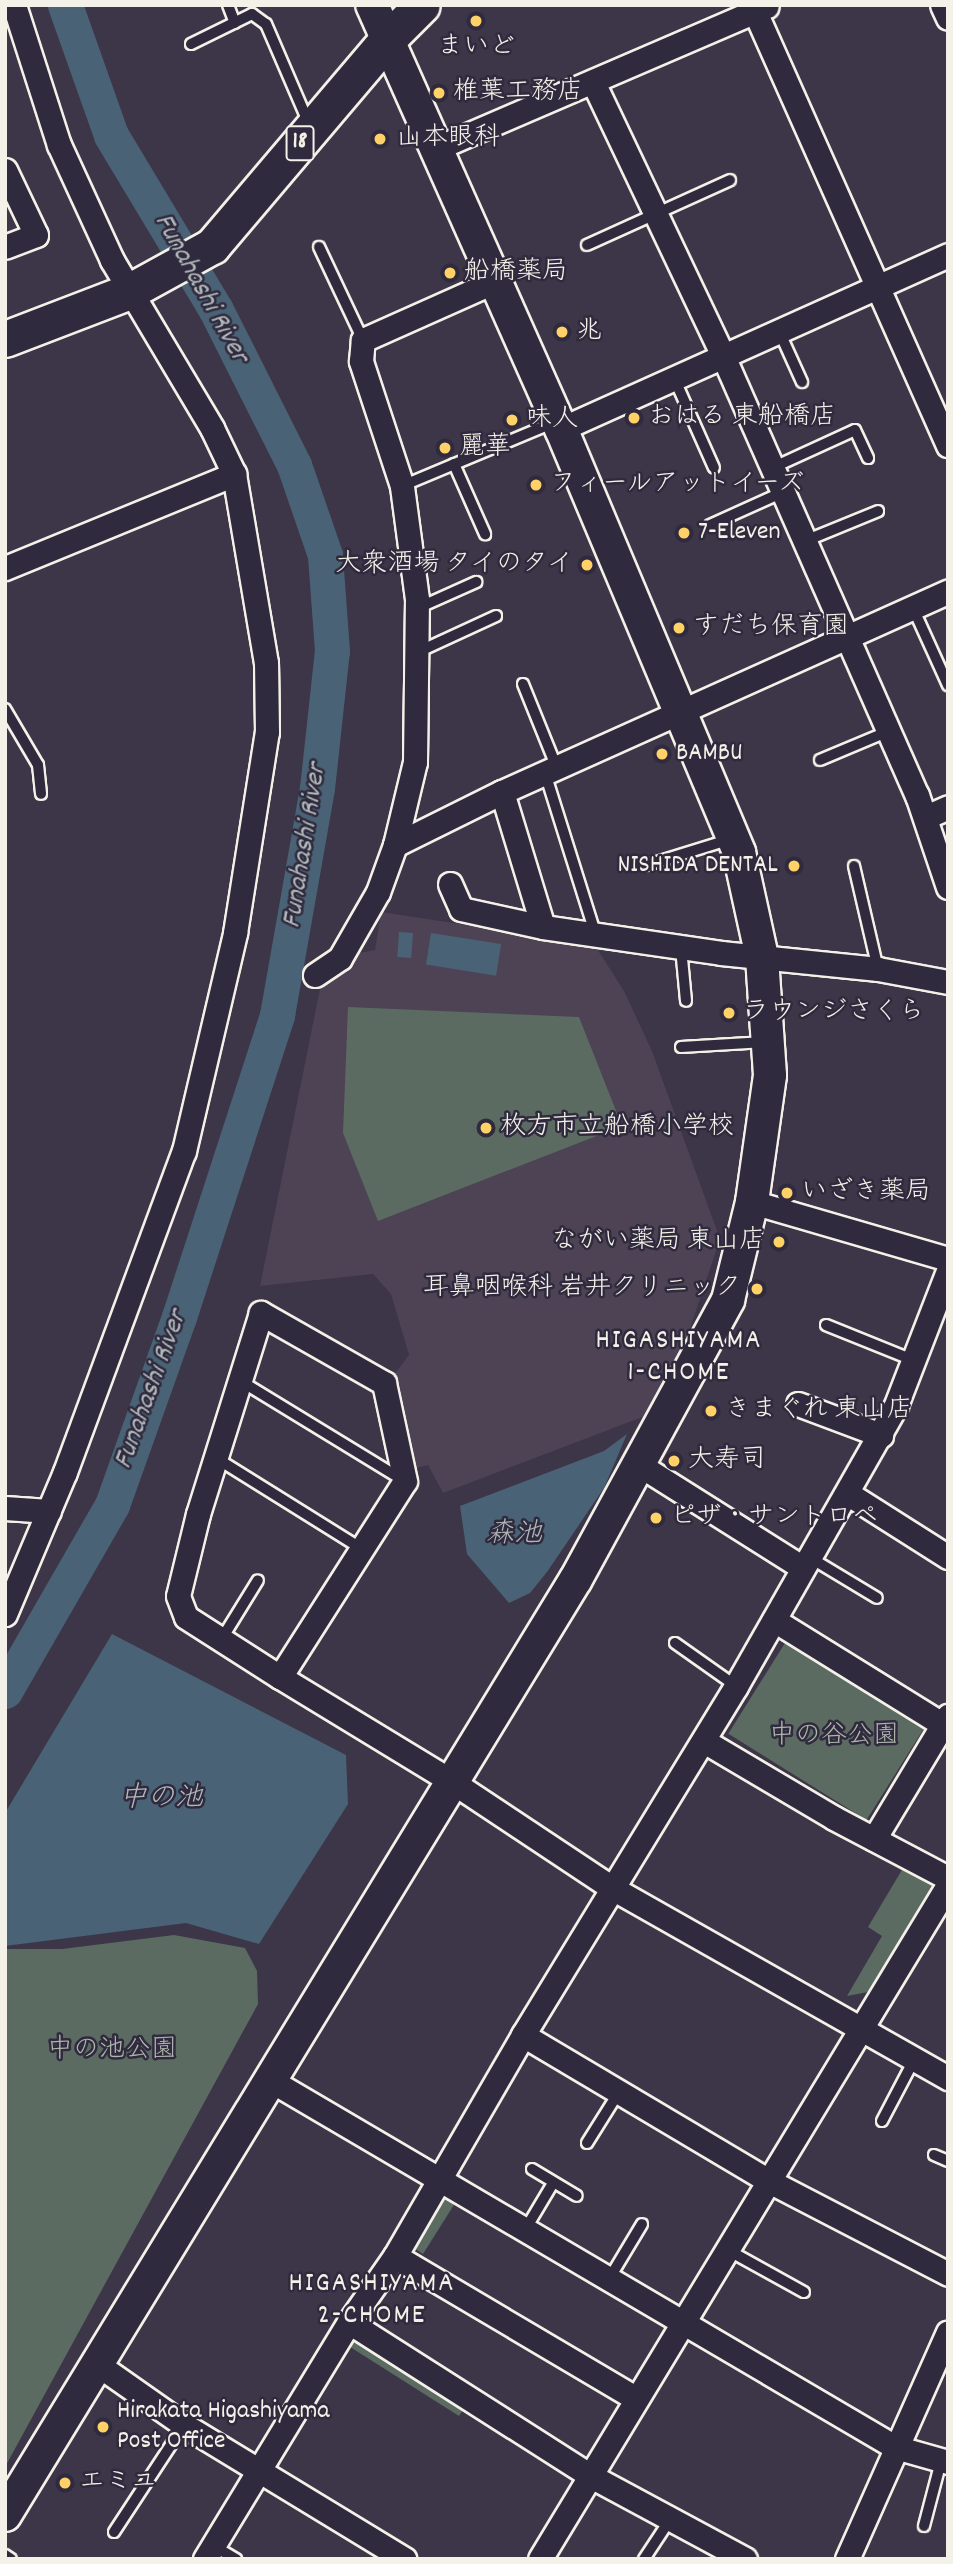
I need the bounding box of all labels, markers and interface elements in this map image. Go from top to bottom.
marker: まいど [468,13,484,29]
place label: まいど [437,32,515,64]
place label: 椎葉工務店 [453,77,583,109]
marker: 椎葉工務店 [431,85,447,101]
road number: 18 [284,122,316,163]
place label: 山本眼科 [396,123,500,155]
marker: 山本眼科 [370,129,390,149]
water label: Funahashi River [145,208,255,370]
place label: 船橋薬局 [464,257,568,289]
marker: 船橋薬局 [442,265,458,281]
place label: 兆 [576,316,602,348]
marker: 兆 [554,324,570,340]
place label: おはる 東船橋店 [648,402,836,434]
place label: 味人 [526,404,578,436]
marker: おはる 東船橋店 [626,410,642,426]
marker: 味人 [504,412,520,428]
place label: 麗華 [459,432,511,464]
marker: 麗華 [437,440,453,456]
place label: フィールアットイーズ [550,469,808,501]
marker: フィールアットイーズ [528,477,544,493]
place label: 7-Eleven [698,517,781,549]
marker: 7-Eleven [676,525,692,541]
place label: 大衆酒場 タイのタイ [333,549,573,581]
marker: 大衆酒場 タイのタイ [579,557,595,573]
place label: すだち保育園 [693,612,849,644]
marker: すだち保育園 [671,620,687,636]
place label: BAMBU [676,738,743,770]
marker: BAMBU [654,746,670,762]
water label: Funahashi River [276,761,336,931]
place label: NISHIDA DENTAL [617,850,778,882]
marker: NISHIDA DENTAL [784,856,804,876]
place label: ラウンジさくら [743,997,925,1029]
marker: ラウンジさくら [721,1005,737,1021]
place label: 枚方市立船橋小学校 [500,1112,734,1144]
marker: 枚方市立船橋小学校 [478,1120,494,1136]
place label: いざき薬局 [801,1177,931,1209]
marker: いざき薬局 [779,1185,795,1201]
place label: ながい薬局 東山店 [551,1226,765,1258]
marker: ながい薬局 東山店 [771,1234,787,1250]
place label: 耳鼻咽喉科 岩井クリニック [423,1273,741,1305]
marker: 耳鼻咽喉科 岩井クリニック [747,1279,767,1299]
water label: Funahashi River [108,1306,196,1474]
district label: HIGASHIYAMA 1-CHOME [597,1325,761,1391]
place label: きまぐれ 東山店 [725,1395,913,1427]
marker: きまぐれ 東山店 [703,1403,719,1419]
place label: 大寿司 [688,1445,766,1477]
marker: 大寿司 [666,1453,682,1469]
place label: ピザ・サントロペ [670,1502,878,1534]
marker: ピザ・サントロペ [648,1510,664,1526]
water label: 森池 [486,1519,542,1553]
park label: 中の谷公園 [769,1721,899,1753]
water label: 中の池 [119,1783,203,1817]
park label: 中の池公園 [47,2035,177,2067]
district label: HIGASHIYAMA 2-CHOME [290,2268,454,2334]
place label: Hirakata Higashiyama Post Office [117,2396,330,2458]
marker: Hirakata Higashiyama Post Office [95,2419,111,2435]
place label: エミユ [79,2467,157,2499]
marker: エミユ [57,2475,73,2491]

